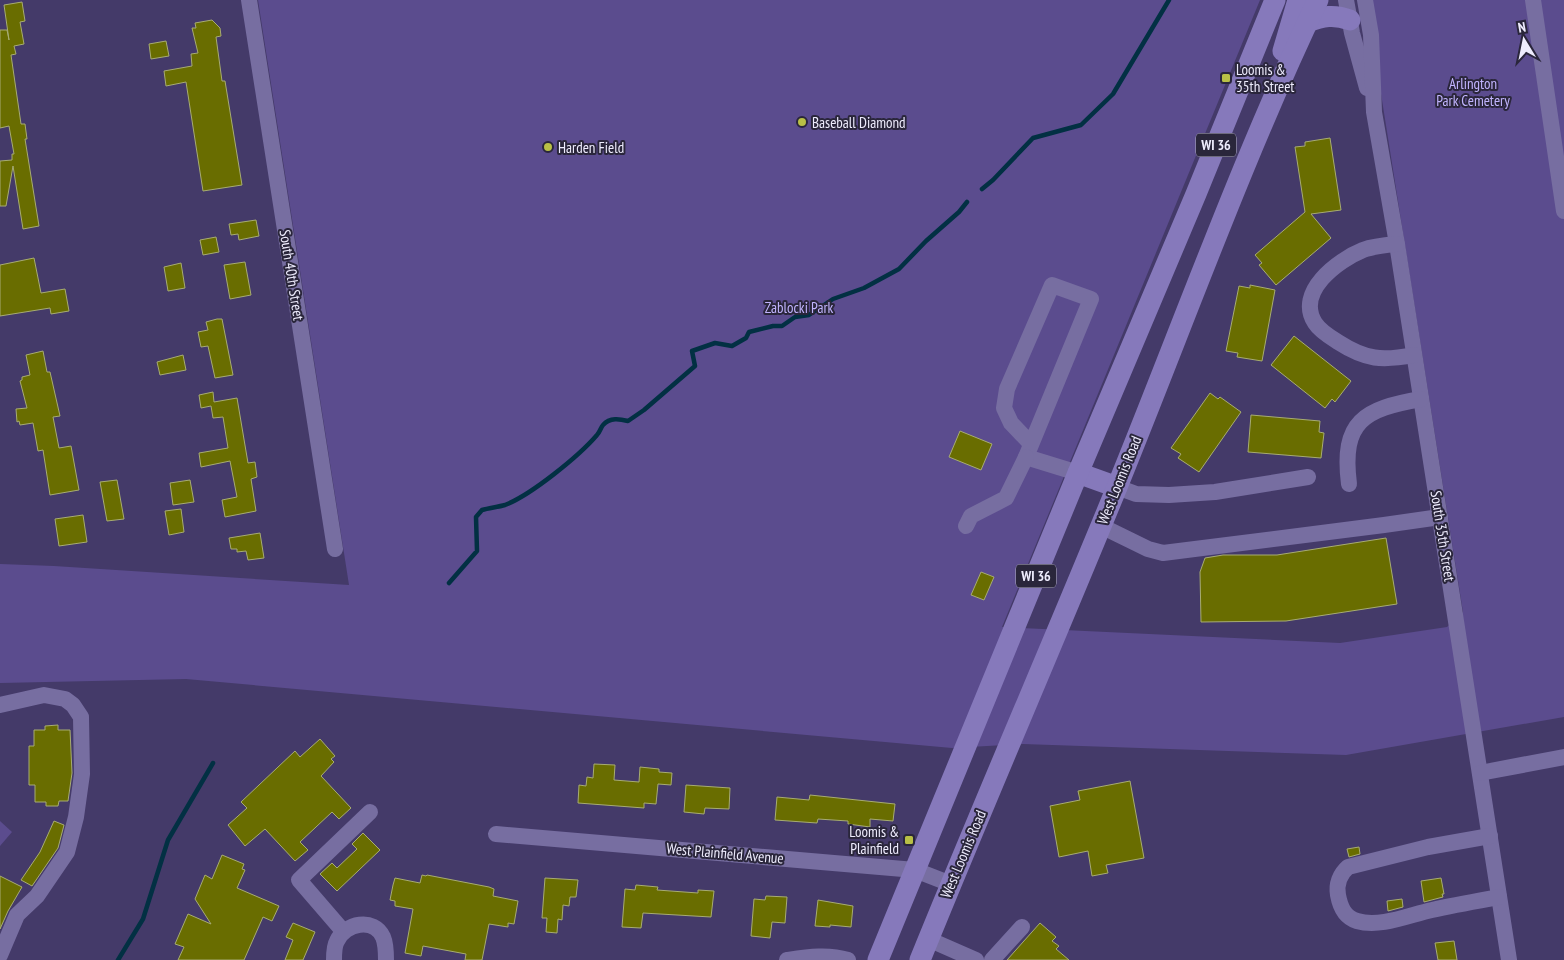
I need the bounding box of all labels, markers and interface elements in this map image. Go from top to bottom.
north arrow [1499,15,1549,65]
text: N [1516,18,1527,37]
place label: Loomis & 35th Street [1236,60,1294,96]
marker: Loomis & 35th Street [1220,72,1232,84]
park label: Arlington Park Cemetery [1436,74,1510,110]
place label: Baseball Diamond [812,113,905,132]
marker: Baseball Diamond [796,116,808,128]
road number: WI 36 [1196,134,1236,156]
place label: Harden Field [558,138,624,157]
marker: Harden Field [542,141,554,153]
street label: South 40th Street [275,228,309,322]
park label: Zablocki Park [765,298,834,317]
street label: West Loomis Road [1093,433,1145,527]
street label: South 35th Street [1426,489,1460,583]
road number: WI 36 [1016,564,1056,588]
street label: West Loomis Road [936,807,990,901]
place label: Loomis & Plainfield [849,822,899,858]
marker: Loomis & Plainfield [903,834,915,846]
street label: West Plainfield Avenue [666,838,784,868]

